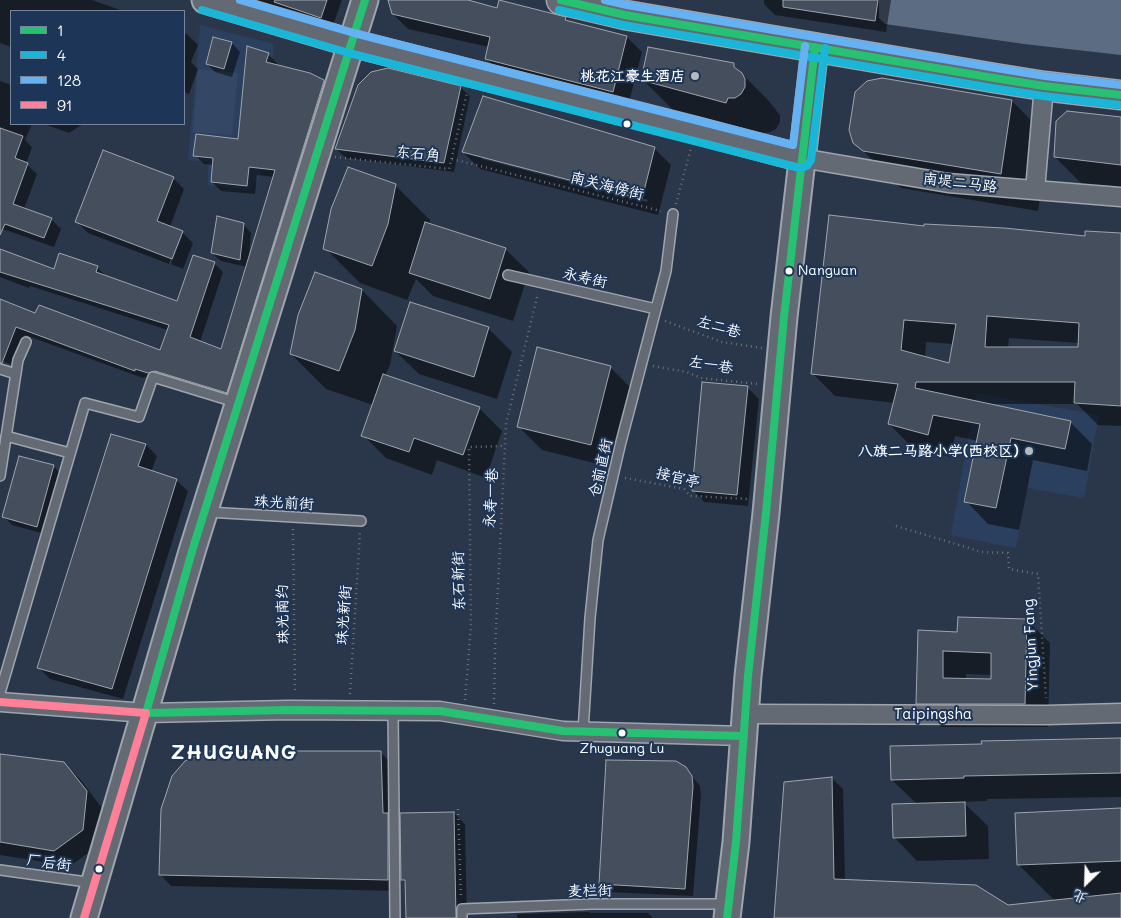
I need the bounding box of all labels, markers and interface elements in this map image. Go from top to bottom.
legend [10,10,185,125]
text: 1 [57,20,64,40]
text: 4 [57,45,66,65]
place label: 桃花江豪生酒店 [580,67,685,85]
text: 128 [57,70,81,90]
marker: 桃花江豪生酒店 [689,70,701,82]
text: 91 [57,95,73,115]
unlabelled marker [622,119,632,129]
street label: 东石角 [395,143,441,165]
street label: 南关海傍街 [568,168,646,204]
street label: 南堤二马路 [922,169,998,197]
place label: Nanguan [798,263,857,279]
street label: 永寿街 [561,264,609,292]
marker: Nanguan [784,266,794,276]
street label: 左二巷 [695,312,743,342]
street label: 左一巷 [687,352,735,378]
street label: 仓前直街 [585,437,617,499]
place label: 八旗二马路小学(西校区) [858,442,1019,460]
marker: 八旗二马路小学(西校区) [1023,445,1035,457]
street label: 接官亭 [654,464,702,492]
street label: 永寿一巷 [480,468,502,528]
street label: 珠光前街 [254,492,314,514]
street label: 东石新街 [449,551,469,611]
street label: 珠光南约 [273,584,293,644]
street label: 珠光新街 [333,584,355,646]
street label: Yingjun Fang [1020,598,1042,692]
street label: Taipingsha [894,705,972,723]
marker: Zhuguang Lu [617,728,627,738]
district label: ZHUGUANG [170,741,298,765]
place label: Zhuguang Lu [580,741,664,757]
street label: 厂后街 [25,851,73,875]
north arrow [1061,858,1111,908]
unlabelled marker [94,864,104,874]
street label: 麦栏街 [567,882,613,900]
text: 北 [1069,886,1090,909]

